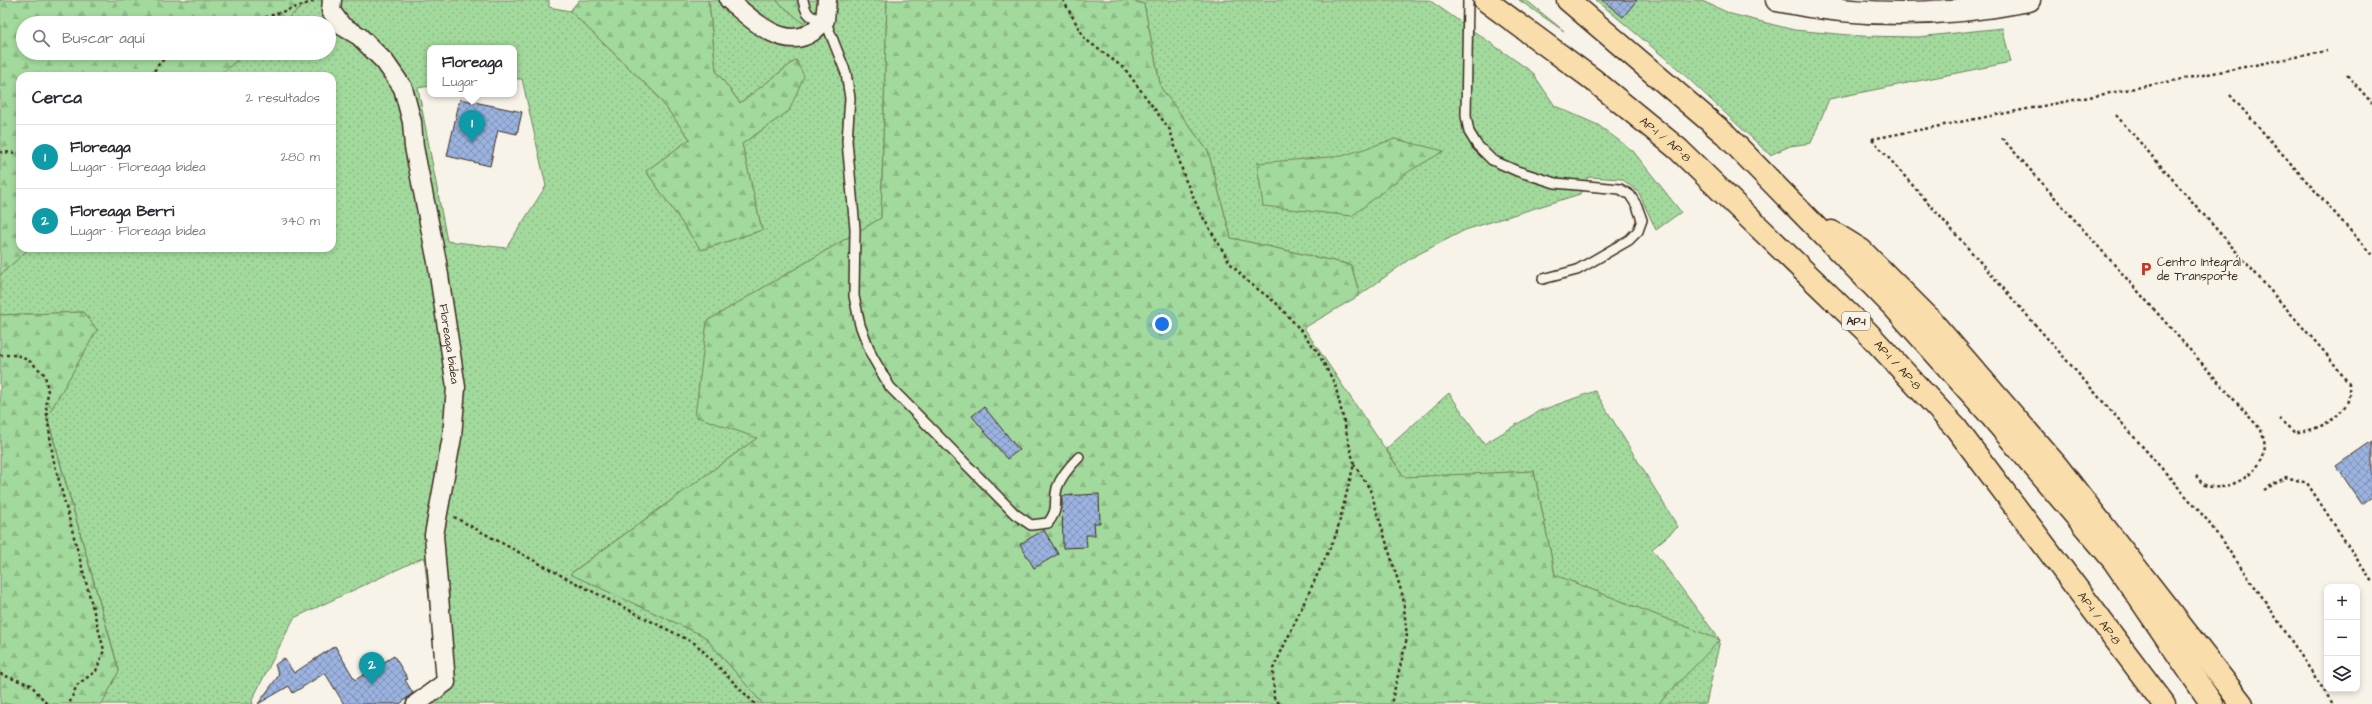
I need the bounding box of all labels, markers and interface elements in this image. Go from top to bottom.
search box [16,16,336,60]
icon: search [30,27,52,49]
text: Buscar aquí [62,28,144,49]
popup [427,45,517,97]
text: Floreaga [442,52,502,73]
text: Lugar [442,73,478,91]
text: Cerca [32,86,82,110]
text: 2 resultados [246,89,320,107]
pin: 1 [459,110,485,143]
street label: AP-1 / AP-8 [1636,113,1695,166]
text: Floreaga [70,137,131,158]
text: 1 [44,148,46,166]
text: 280 m [281,148,320,166]
text: Lugar · Floreaga bidea [70,158,206,176]
text: Floreaga Berri [70,201,174,222]
text: 2 [41,212,49,230]
text: 340 m [281,212,320,230]
text: Lugar · Floreaga bidea [70,222,206,240]
place label: Centro Integral de Transporte [2157,254,2241,285]
parking icon: Centro Integral de Transporte [2138,261,2154,277]
street label: Floreaga bidea [434,303,463,385]
road number: AP-1 [1842,312,1870,330]
your location [1152,314,1172,334]
street label: AP-1 / AP-8 [1870,337,1925,394]
map controls [2324,584,2360,692]
button: + [2324,584,2360,620]
street label: AP-1 / AP-8 [2073,588,2125,649]
button: − [2324,620,2360,656]
pin: 2 [359,652,385,685]
button: layers [2324,656,2360,692]

